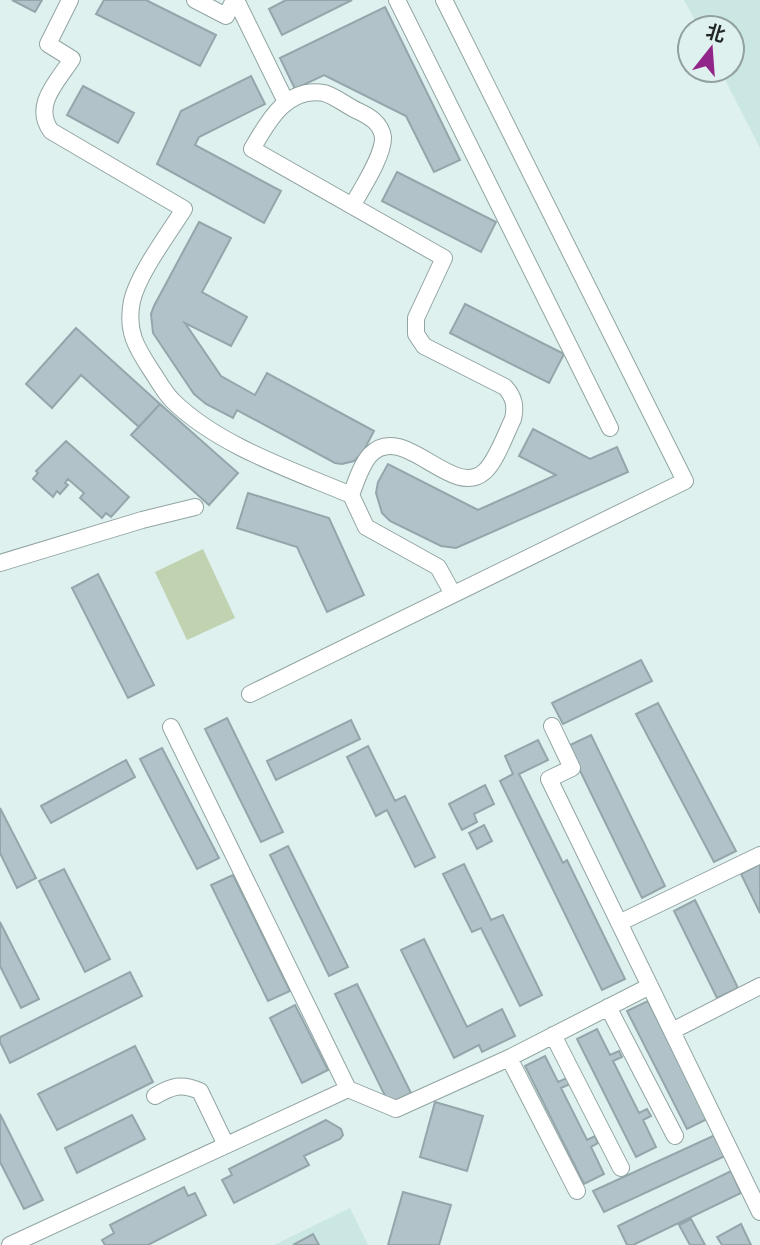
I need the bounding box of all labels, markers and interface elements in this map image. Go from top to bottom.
north arrow [676,14,746,84]
text: 北 [703,19,728,47]

